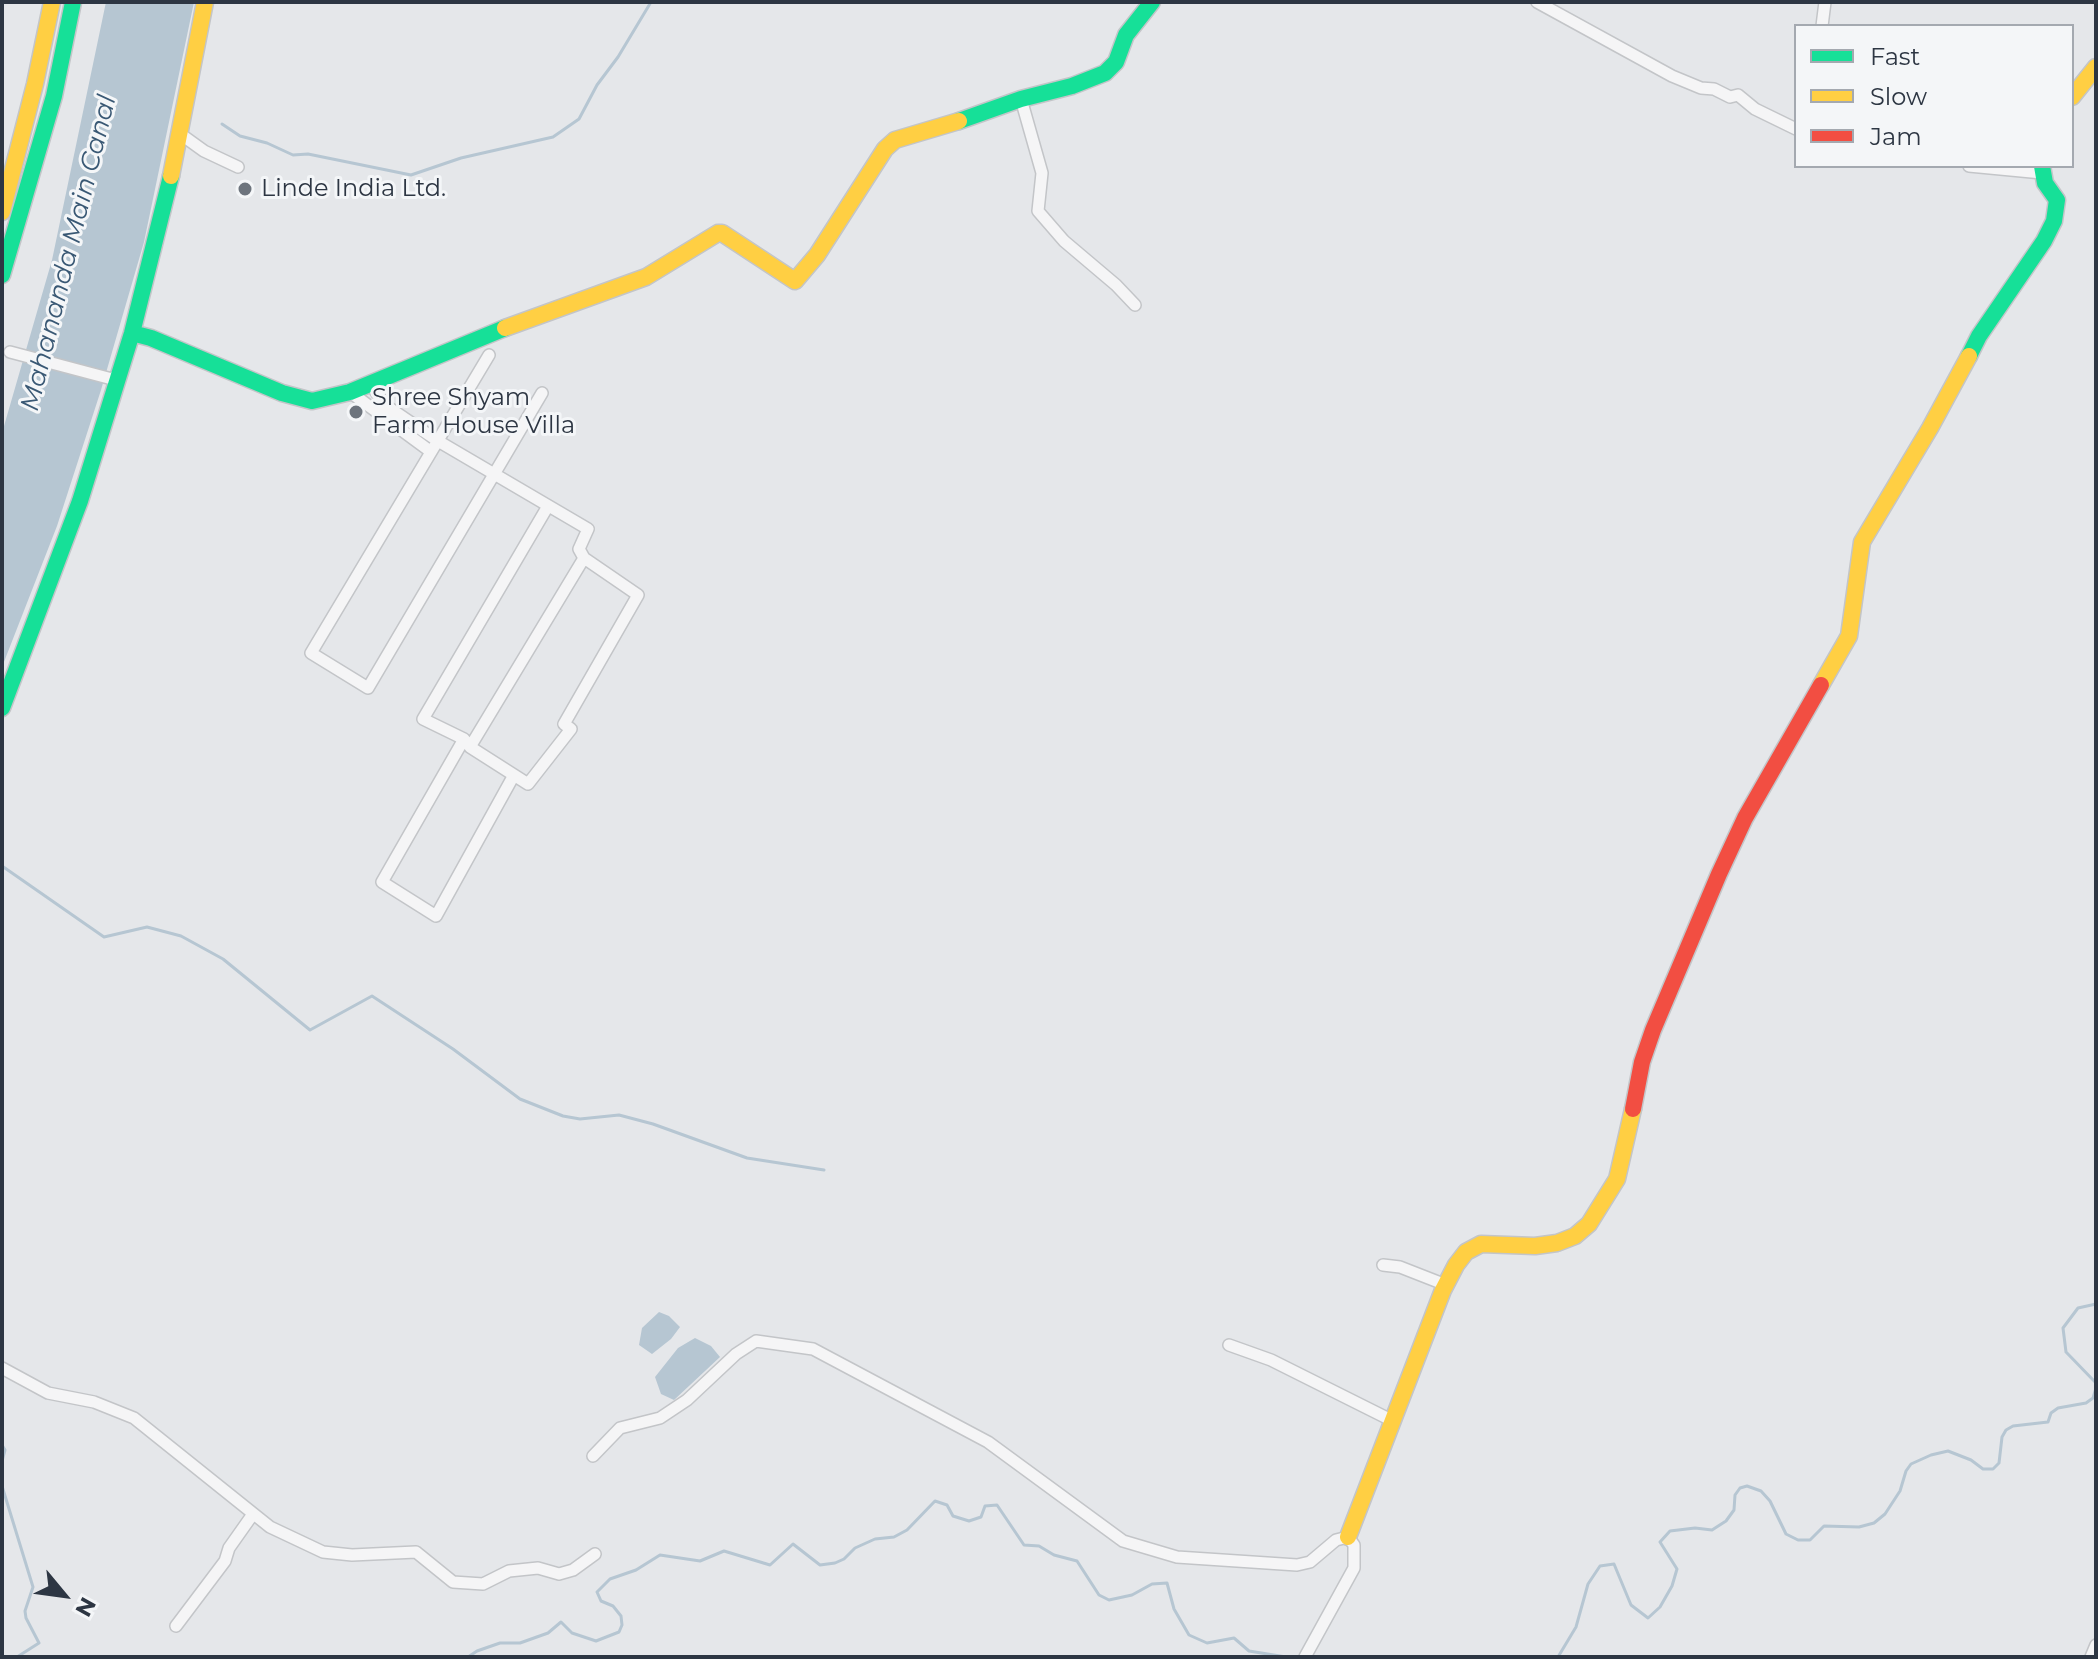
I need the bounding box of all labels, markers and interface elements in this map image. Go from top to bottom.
legend [1794,24,2074,168]
text: Fast [1870,42,1920,71]
text: Slow [1870,82,1927,111]
water label: Mahananda Main Canal [15,92,123,414]
text: Jam [1870,122,1922,151]
place label: Linde India Ltd. [261,175,446,203]
marker: Linde India Ltd. [236,180,254,198]
place label: Shree Shyam Farm House Villa [372,384,575,440]
marker: Shree Shyam Farm House Villa [347,403,365,421]
north arrow [24,1555,104,1635]
text: N [69,1593,102,1621]

